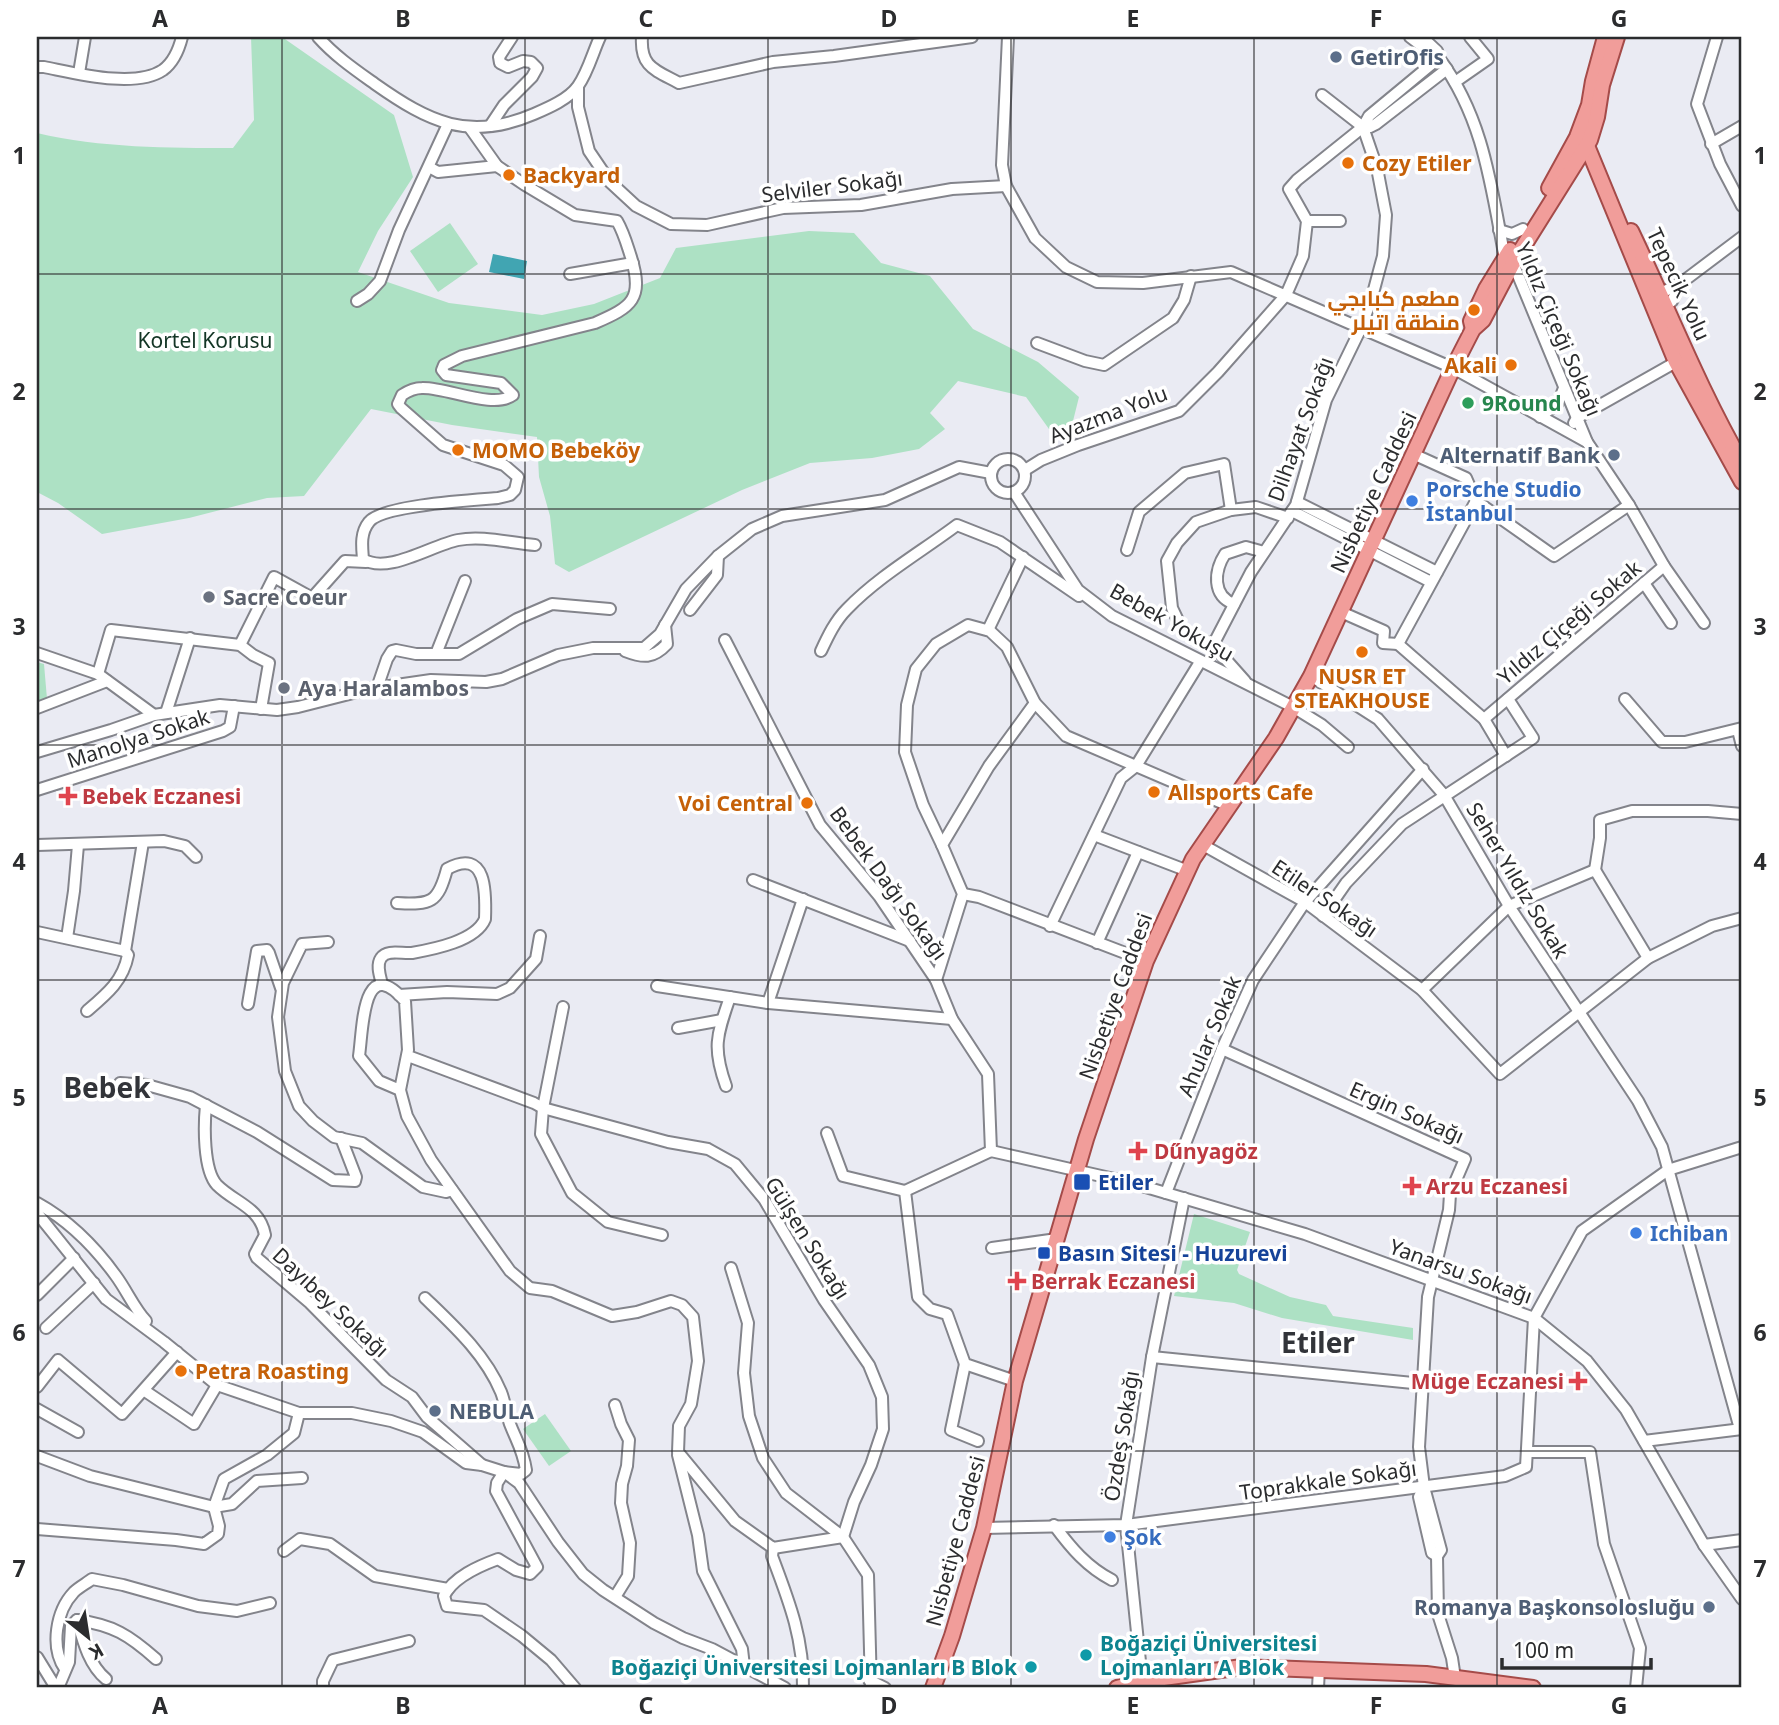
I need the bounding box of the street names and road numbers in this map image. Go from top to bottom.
street label: Selviler Sokağı [760,163,904,209]
street label: Tepecik Yolu [1641,223,1717,345]
street label: Yıldız Çiçeği Sokağı [1510,238,1608,420]
street label: Dilhayat Sokağı [1261,353,1339,505]
street label: Ayazma Yolu [1045,379,1171,449]
street label: Nisbetiye Caddesi [1323,407,1423,577]
street label: Yıldız Çiçeği Sokak [1491,553,1647,690]
street label: Bebek Yokuşu [1105,576,1239,668]
street label: Manolya Sokak [63,702,214,774]
street label: Seher Yıldız Sokak [1460,797,1576,964]
street label: Bebek Dağı Sokağı [824,801,954,965]
street label: Etiler Sokağı [1267,852,1383,944]
street label: Nisbetiye Caddesi [1072,909,1158,1083]
street label: Ahular Sokak [1171,970,1247,1101]
street label: Ergin Sokağı [1345,1074,1469,1150]
street label: Gülşen Sokağı [759,1171,857,1305]
street label: Yanarsu Sokağı [1386,1232,1536,1310]
street label: Dayıbey Sokağı [267,1241,395,1363]
street label: Özdeş Sokağı [1097,1369,1145,1503]
street label: Nisbetiye Caddesi [919,1453,991,1629]
street label: Toprakkale Sokağı [1238,1454,1418,1506]

